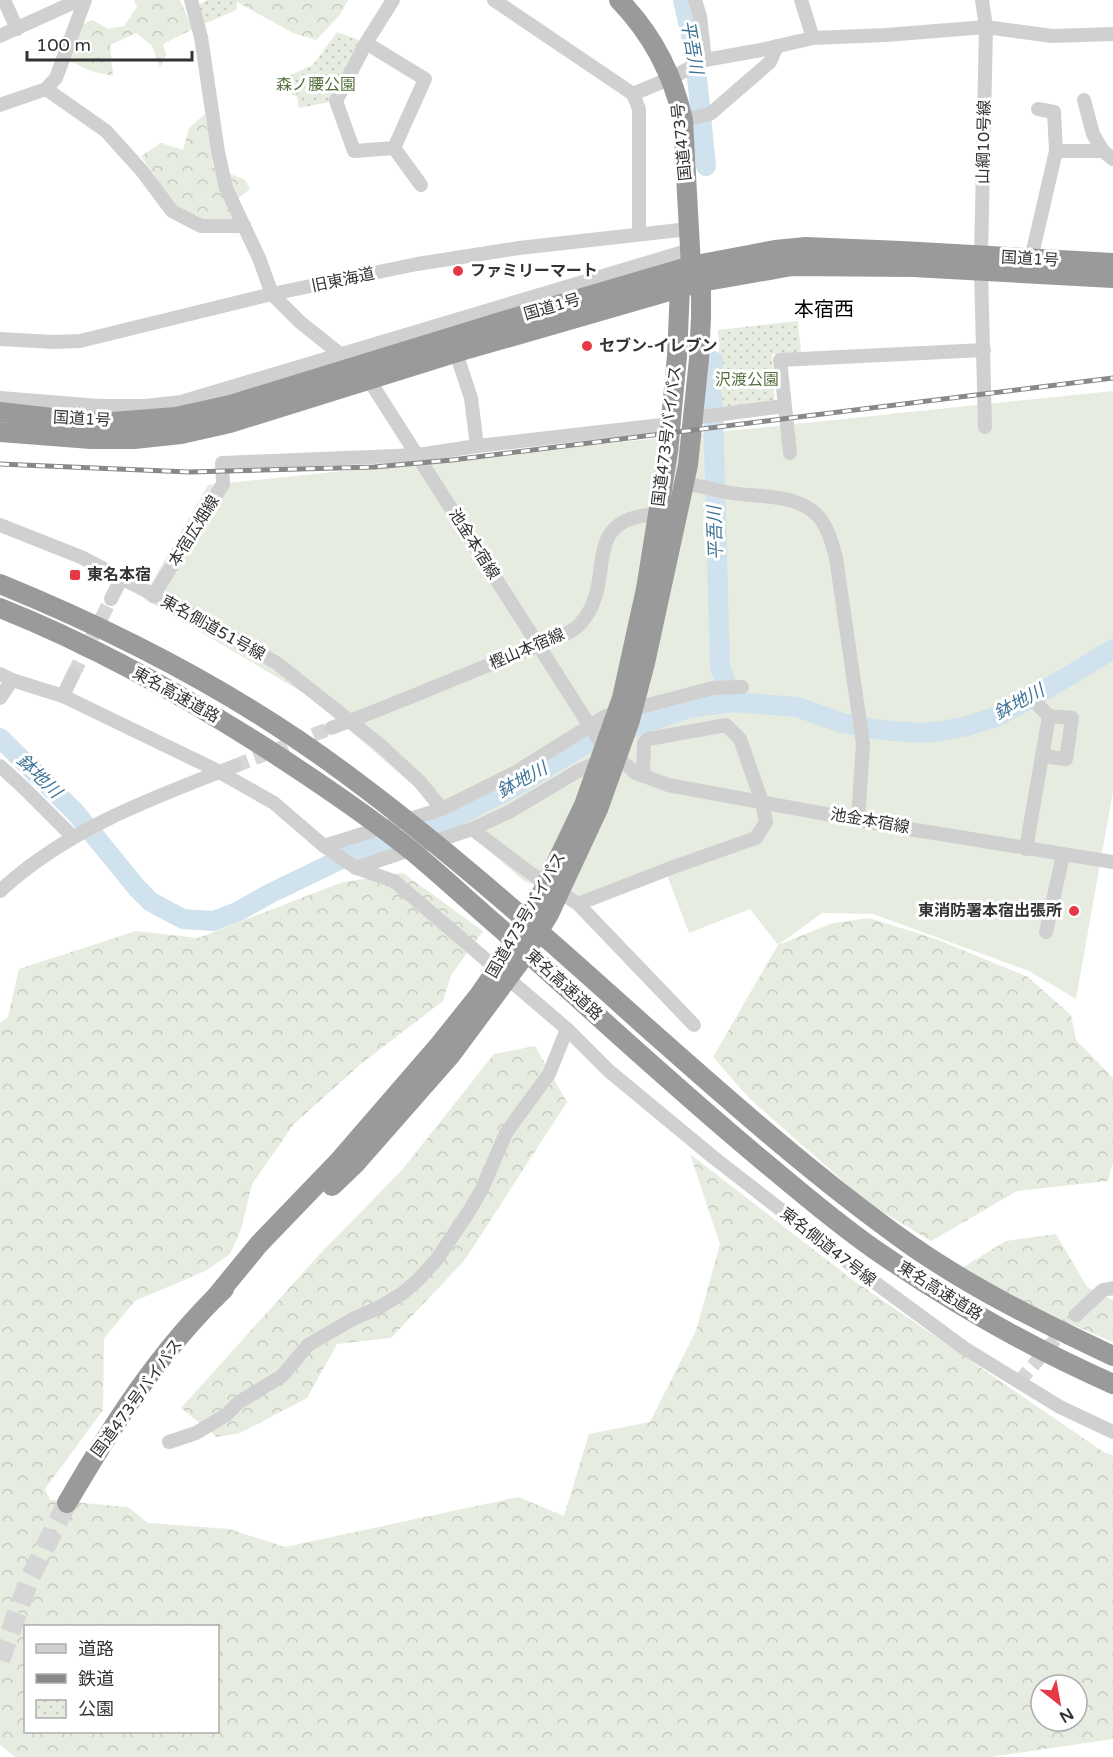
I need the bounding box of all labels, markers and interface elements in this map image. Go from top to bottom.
water label: 平吾川 [676,19,708,77]
scale bar [27,24,192,62]
text: 100 m [36,34,91,56]
park label: 森ノ腰公園 [276,75,356,95]
street label: 山綱10号線 [973,100,995,184]
street label: 国道473号 [668,102,696,182]
street label: 国道1号 [1000,247,1060,271]
place label: ファミリーマート [470,261,598,281]
street label: 旧東海道 [310,264,376,296]
marker: ファミリーマート [451,264,465,278]
street label: 国道1号 [521,289,583,325]
district label: 本宿西 [794,298,854,322]
place label: セブン-イレブン [599,336,718,356]
marker: セブン-イレブン [580,339,594,353]
street label: 国道473号バイパス [648,364,686,508]
park label: 沢渡公園 [715,370,779,390]
street label: 国道1号 [52,407,112,431]
street label: 本宿広畑線 [164,492,224,570]
water label: 平吾川 [703,504,727,560]
street label: 池金本宿線 [444,505,504,583]
place label: 東名本宿 [87,565,151,585]
marker: 東名本宿 [68,568,82,582]
street label: 東名側道51号線 [157,591,269,665]
street label: 樫山本宿線 [486,624,568,674]
street label: 東名高速道路 [129,663,223,727]
water label: 鉢地川 [990,678,1050,725]
water label: 鉢地川 [12,749,68,804]
water label: 鉢地川 [493,756,553,803]
street label: 池金本宿線 [829,804,911,838]
street label: 国道473号バイパス [482,849,570,981]
place label: 東消防署本宿出張所 [918,901,1062,921]
marker: 東消防署本宿出張所 [1067,904,1081,918]
street label: 東名高速道路 [522,945,606,1025]
street label: 東名側道47号線 [776,1203,880,1291]
street label: 東名高速道路 [894,1257,986,1325]
street label: 国道473号バイパス [87,1335,187,1461]
legend [24,1625,219,1733]
text: 道路 [78,1638,114,1660]
text: 鉄道 [78,1668,114,1690]
north arrow [1029,1673,1089,1733]
text: 公園 [78,1698,114,1720]
text: N [1056,1703,1077,1727]

